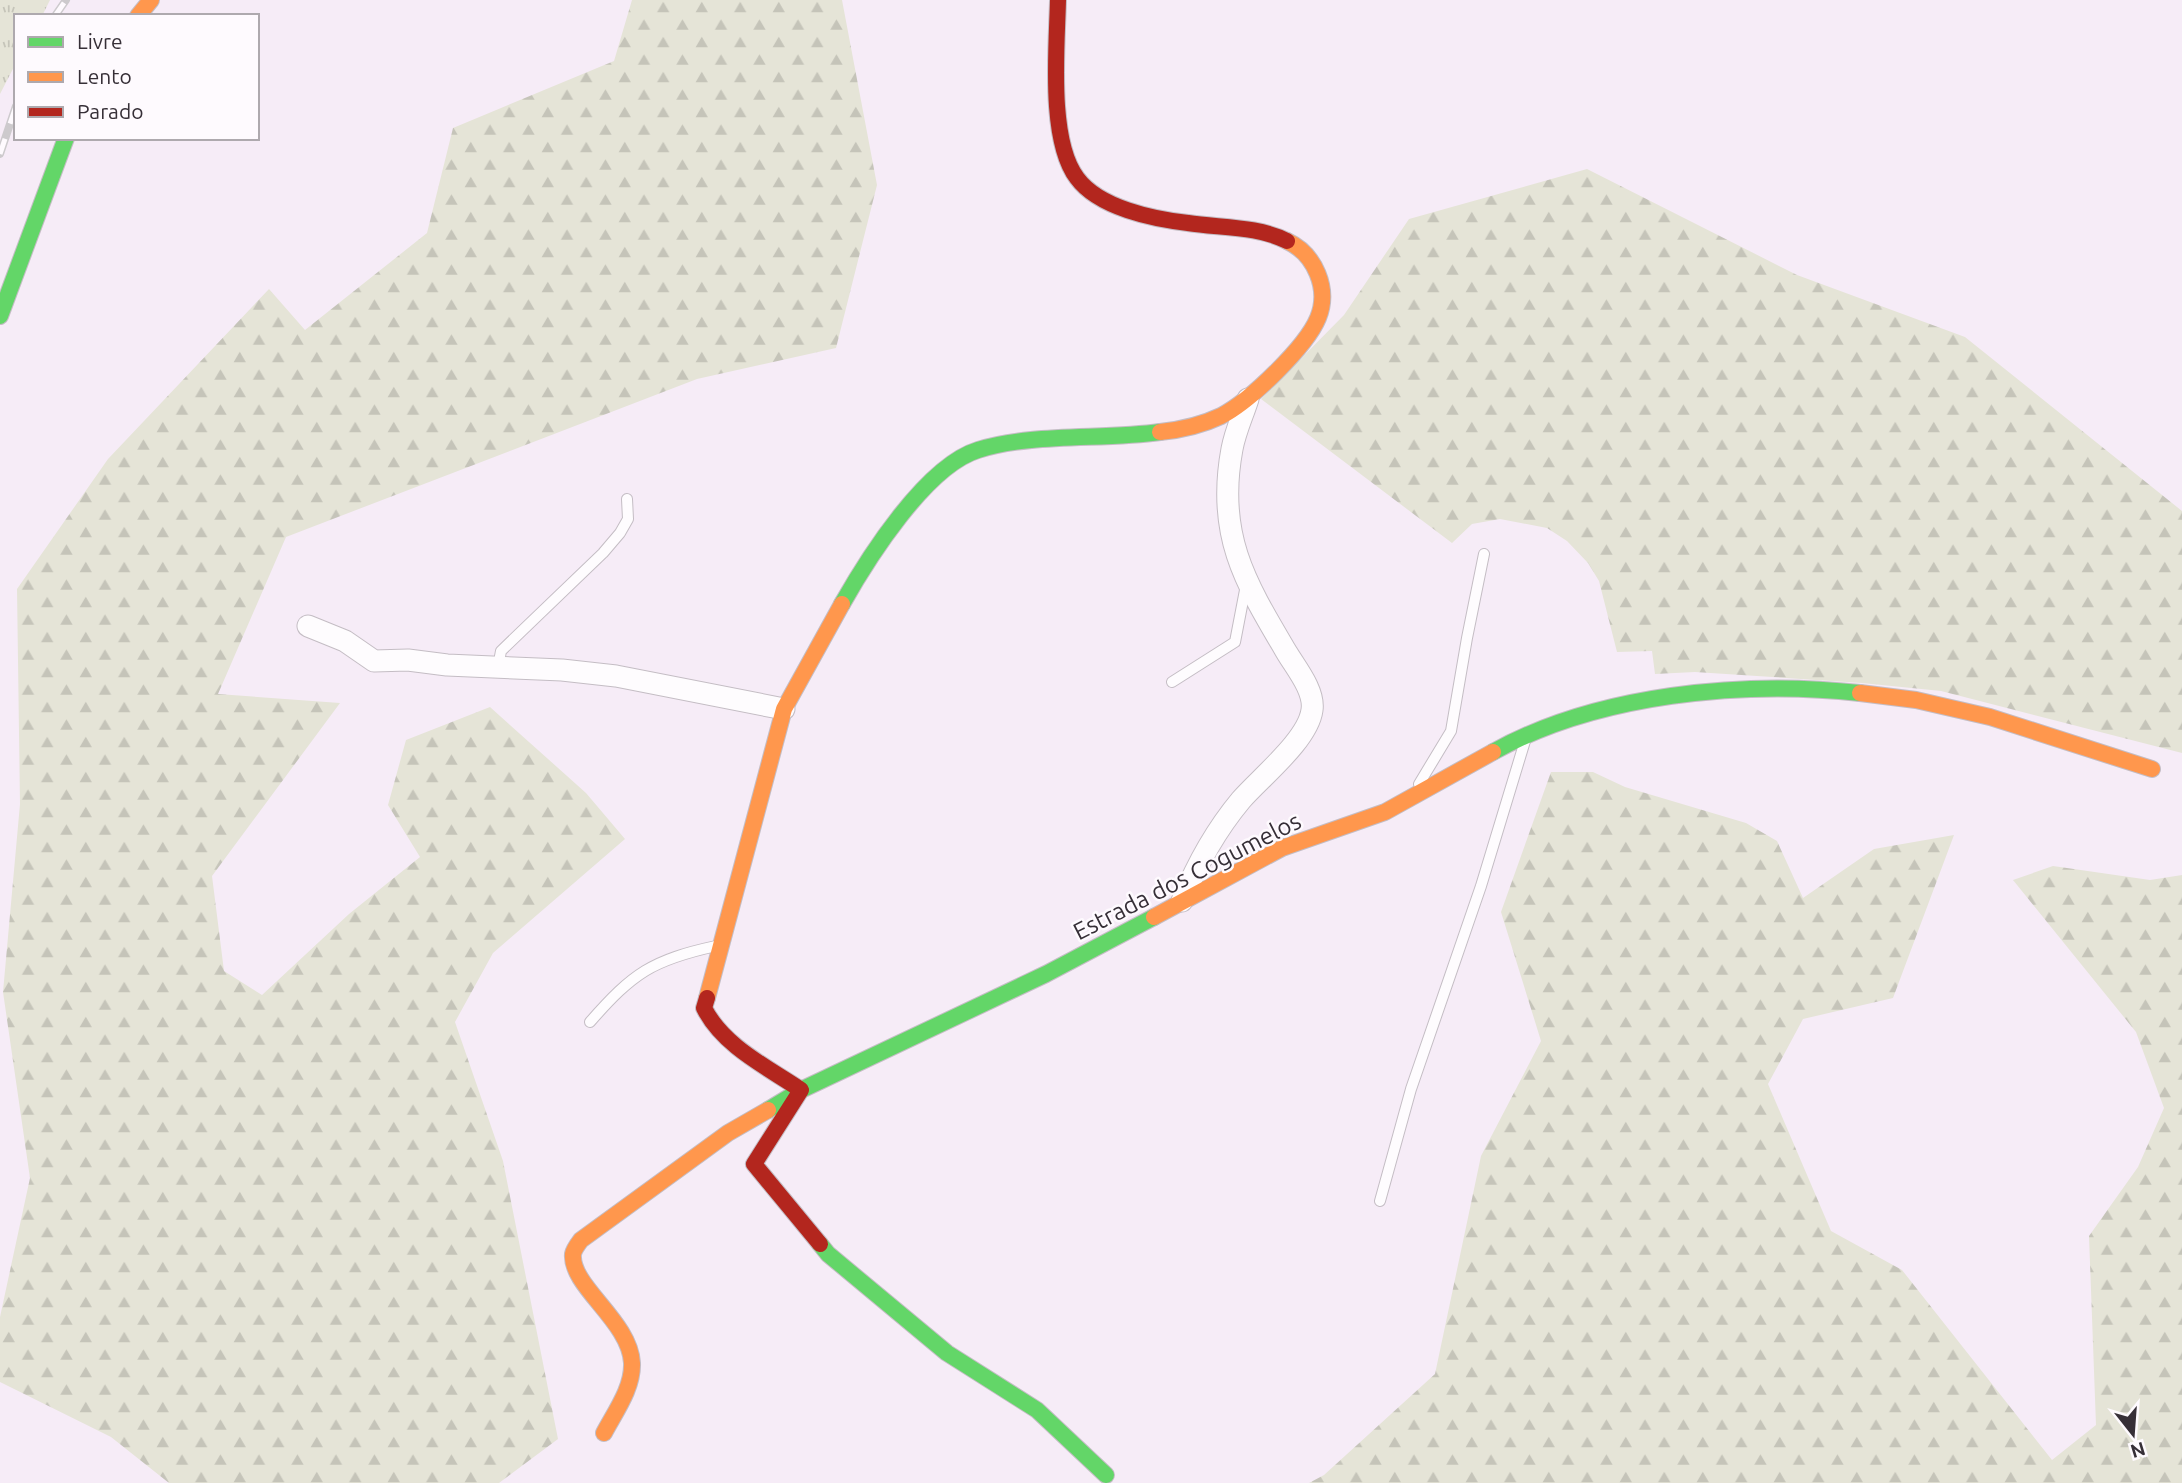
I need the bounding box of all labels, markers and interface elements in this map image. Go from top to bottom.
legend [14,14,259,140]
text: Livre [77,29,123,53]
text: Lento [77,64,132,88]
text: Parado [77,99,143,123]
street label: Estrada dos Cogumelos [1069,807,1305,945]
north arrow [2098,1399,2168,1469]
text: N [2128,1438,2148,1463]

